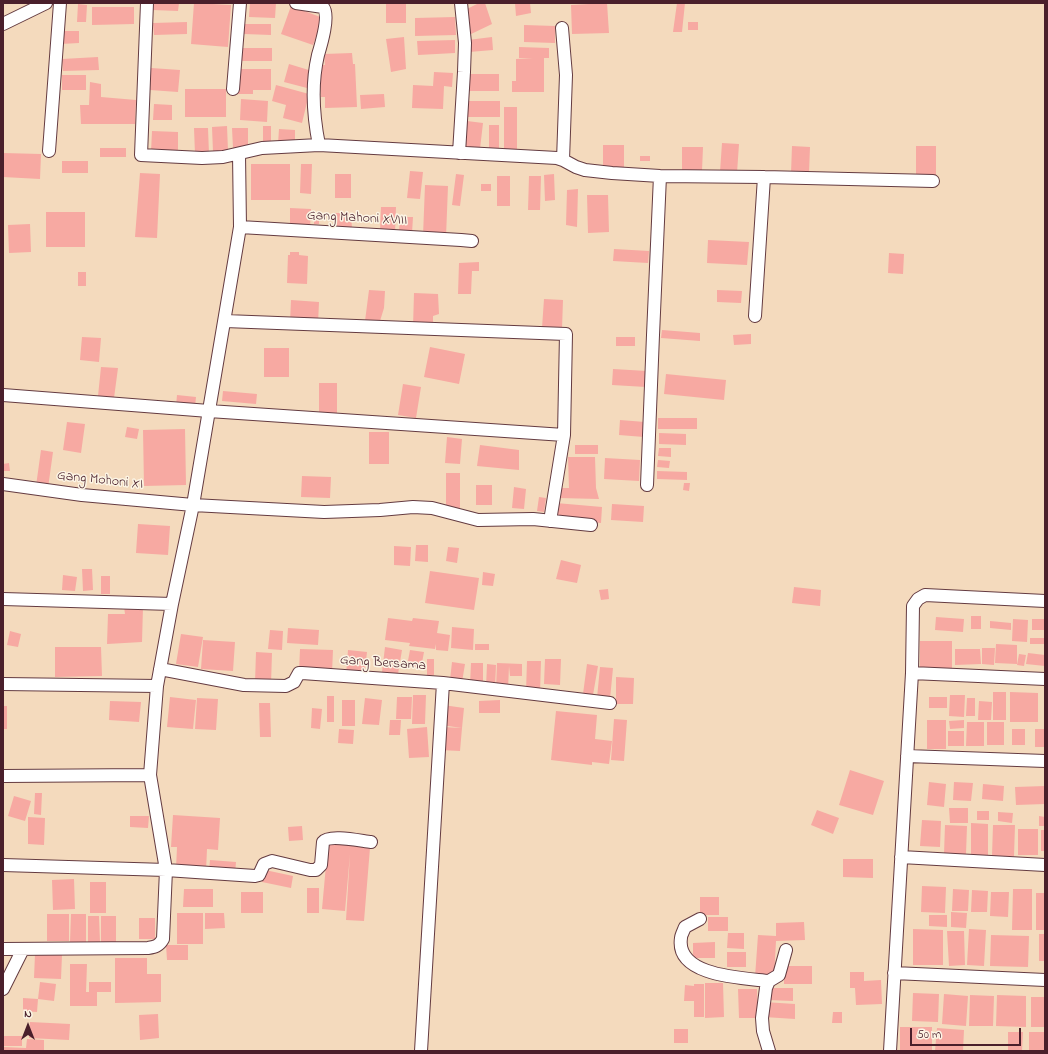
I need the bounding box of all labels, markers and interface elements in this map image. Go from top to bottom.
street label: Gang Mahoni XVIII [306,208,408,230]
street label: Gang Mohoni XI [56,468,144,494]
street label: Gang Bersama [339,653,427,675]
north arrow [8,1006,48,1046]
text: N [24,1006,32,1022]
scale bar [912,1020,1023,1046]
text: 50 m [917,1026,941,1044]

